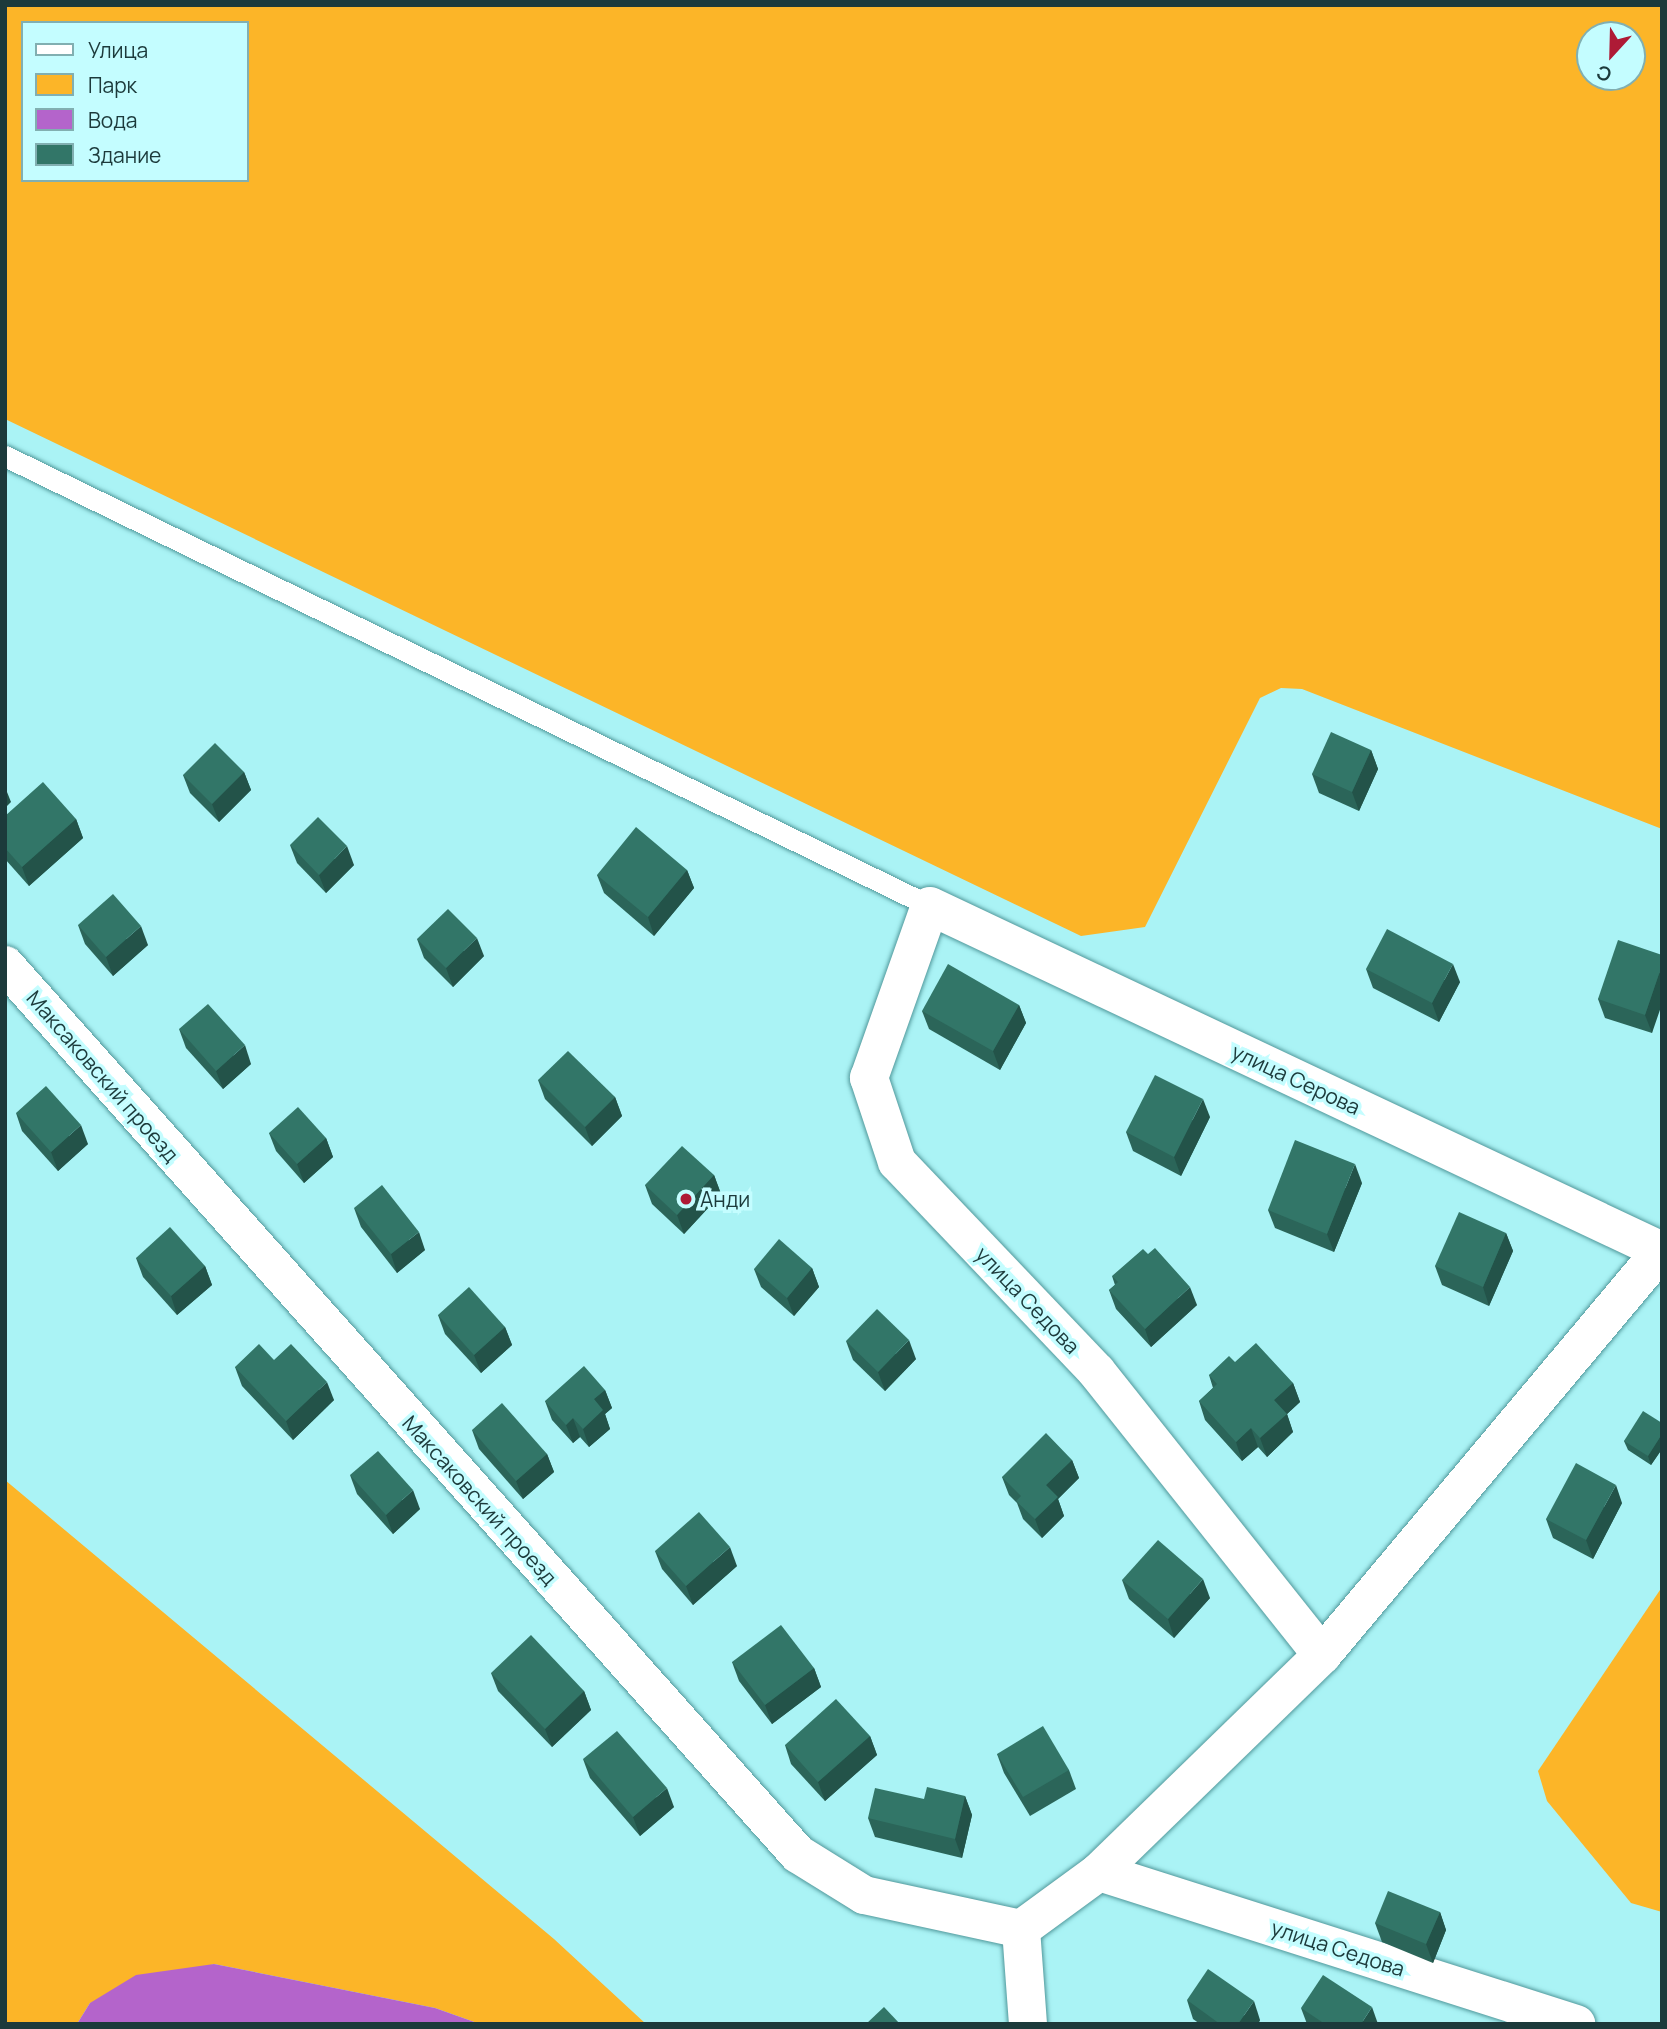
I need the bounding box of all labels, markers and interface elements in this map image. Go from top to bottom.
legend [21,21,248,182]
north arrow [1576,21,1646,91]
text: Улица [88,36,148,64]
text: С [1593,59,1615,88]
text: Парк [88,71,137,99]
text: Вода [88,106,138,134]
text: Здание [88,141,161,169]
street label: Максаковский проезд [22,985,184,1167]
street label: улица Серова [1228,1038,1364,1120]
place label: Анди [700,1186,750,1212]
marker: Анди [678,1191,694,1207]
street label: улица Седова [971,1241,1085,1359]
street label: Максаковский проезд [397,1410,563,1590]
street label: улица Седова [1268,1915,1408,1981]

